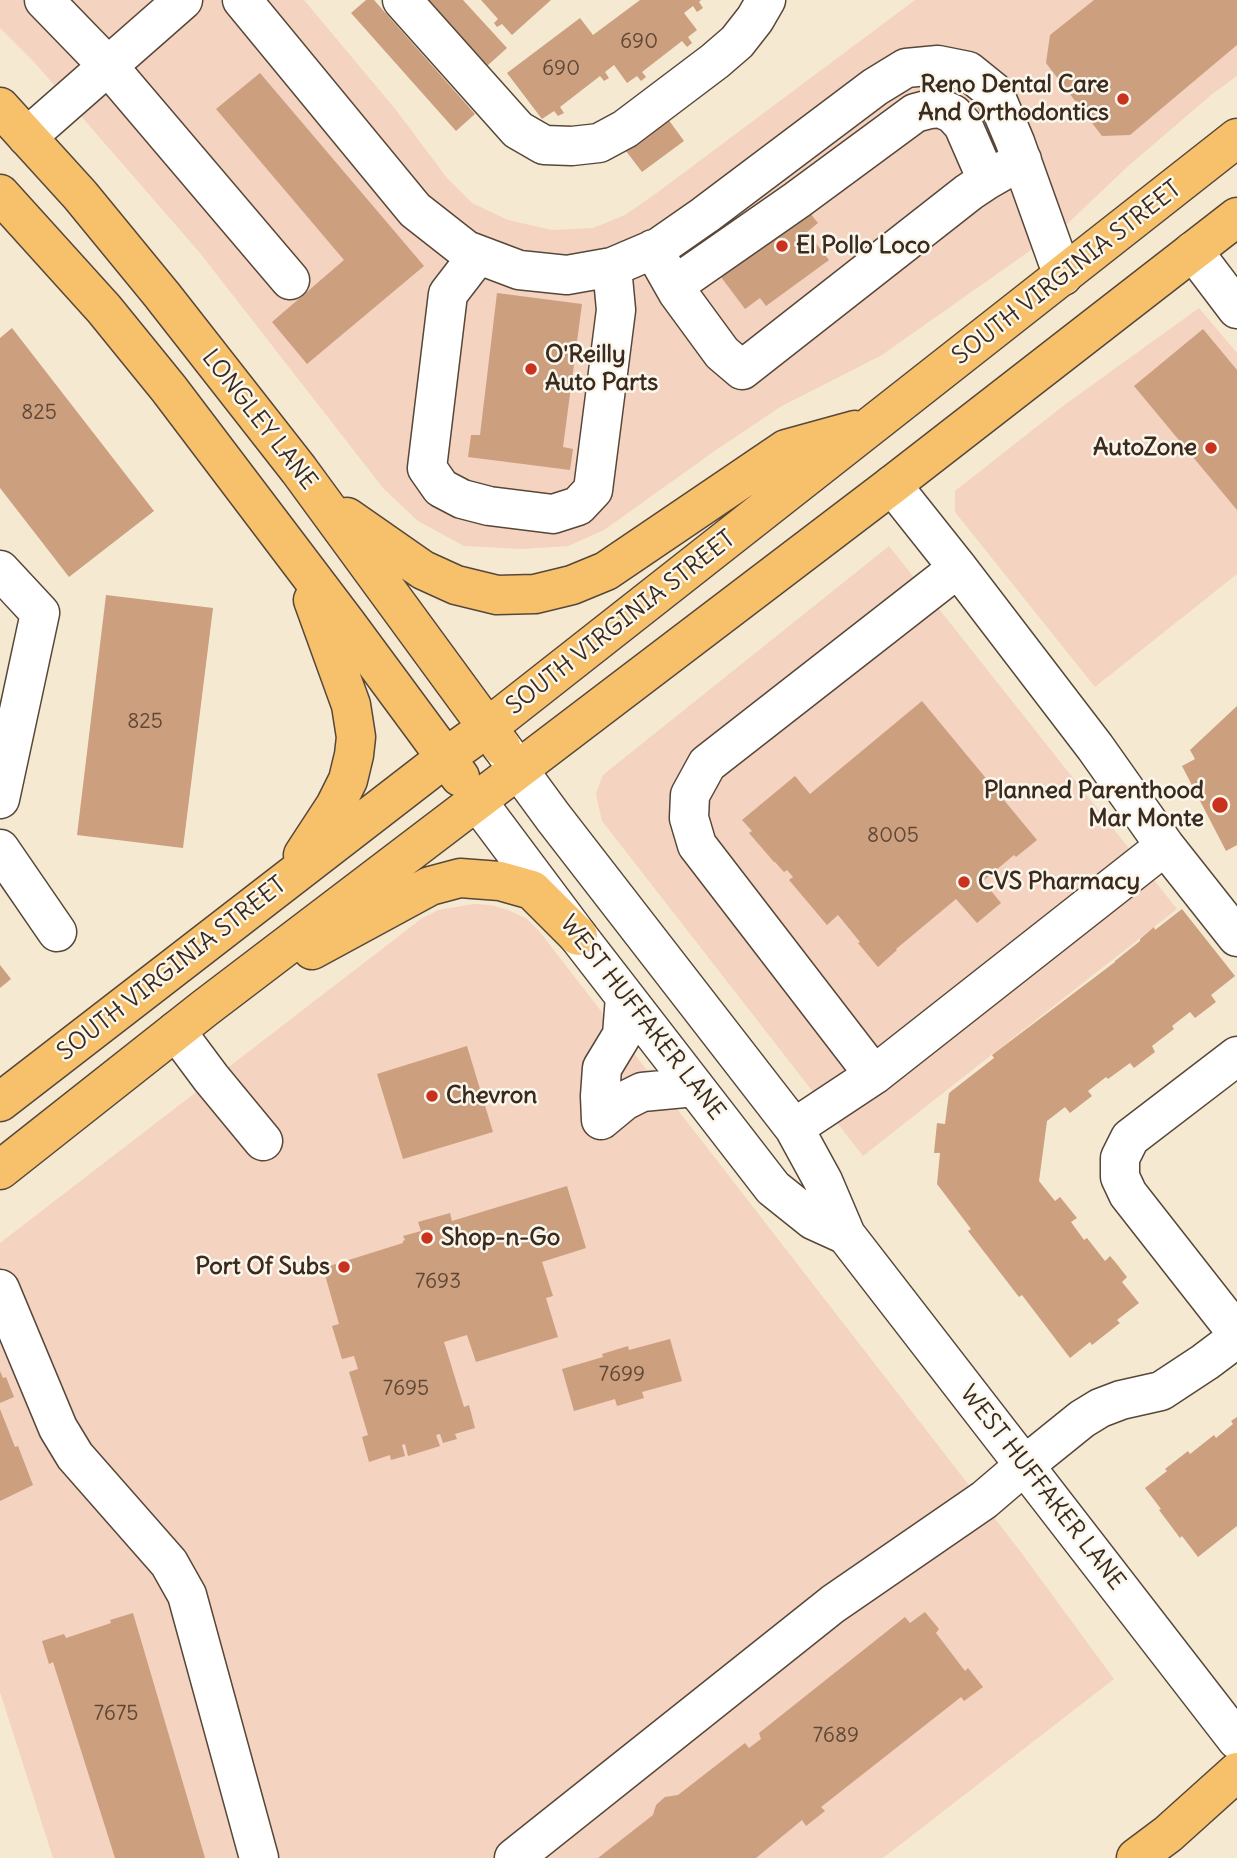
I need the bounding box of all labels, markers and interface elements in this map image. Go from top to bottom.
house number: 690 [620,29,658,55]
house number: 690 [542,56,580,82]
place label: Reno Dental Care And Orthodontics [918,71,1109,127]
marker: Reno Dental Care And Orthodontics [1115,91,1131,107]
street label: SOUTH VIRGINIA STREET [947,175,1187,371]
place label: El Pollo Loco [796,232,930,260]
marker: El Pollo Loco [774,238,790,254]
place label: O'Reilly Auto Parts [545,341,658,397]
street label: LONGLEY LANE [195,344,323,496]
marker: O'Reilly Auto Parts [523,361,539,377]
house number: 825 [21,400,57,426]
place label: AutoZone [1093,434,1197,462]
marker: AutoZone [1203,440,1219,456]
street label: SOUTH VIRGINIA STREET [501,525,741,721]
house number: 825 [127,709,163,735]
place label: Planned Parenthood Mar Monte [984,777,1204,833]
marker: Planned Parenthood Mar Monte [1210,795,1230,815]
house number: 8005 [867,823,919,849]
place label: CVS Pharmacy [978,868,1140,896]
street label: SOUTH VIRGINIA STREET [52,871,292,1067]
marker: CVS Pharmacy [956,874,972,890]
street label: WEST HUFFAKER LANE [553,910,731,1126]
place label: Chevron [446,1082,537,1110]
marker: Chevron [424,1088,440,1104]
place label: Shop-n-Go [441,1224,560,1252]
marker: Shop-n-Go [419,1230,435,1246]
place label: Port Of Subs [195,1253,330,1281]
marker: Port Of Subs [336,1259,352,1275]
house number: 7693 [415,1269,461,1295]
house number: 7699 [599,1362,645,1388]
house number: 7695 [383,1376,429,1402]
street label: WEST HUFFAKER LANE [953,1380,1131,1596]
house number: 7675 [94,1701,138,1727]
house number: 7689 [813,1723,859,1749]

